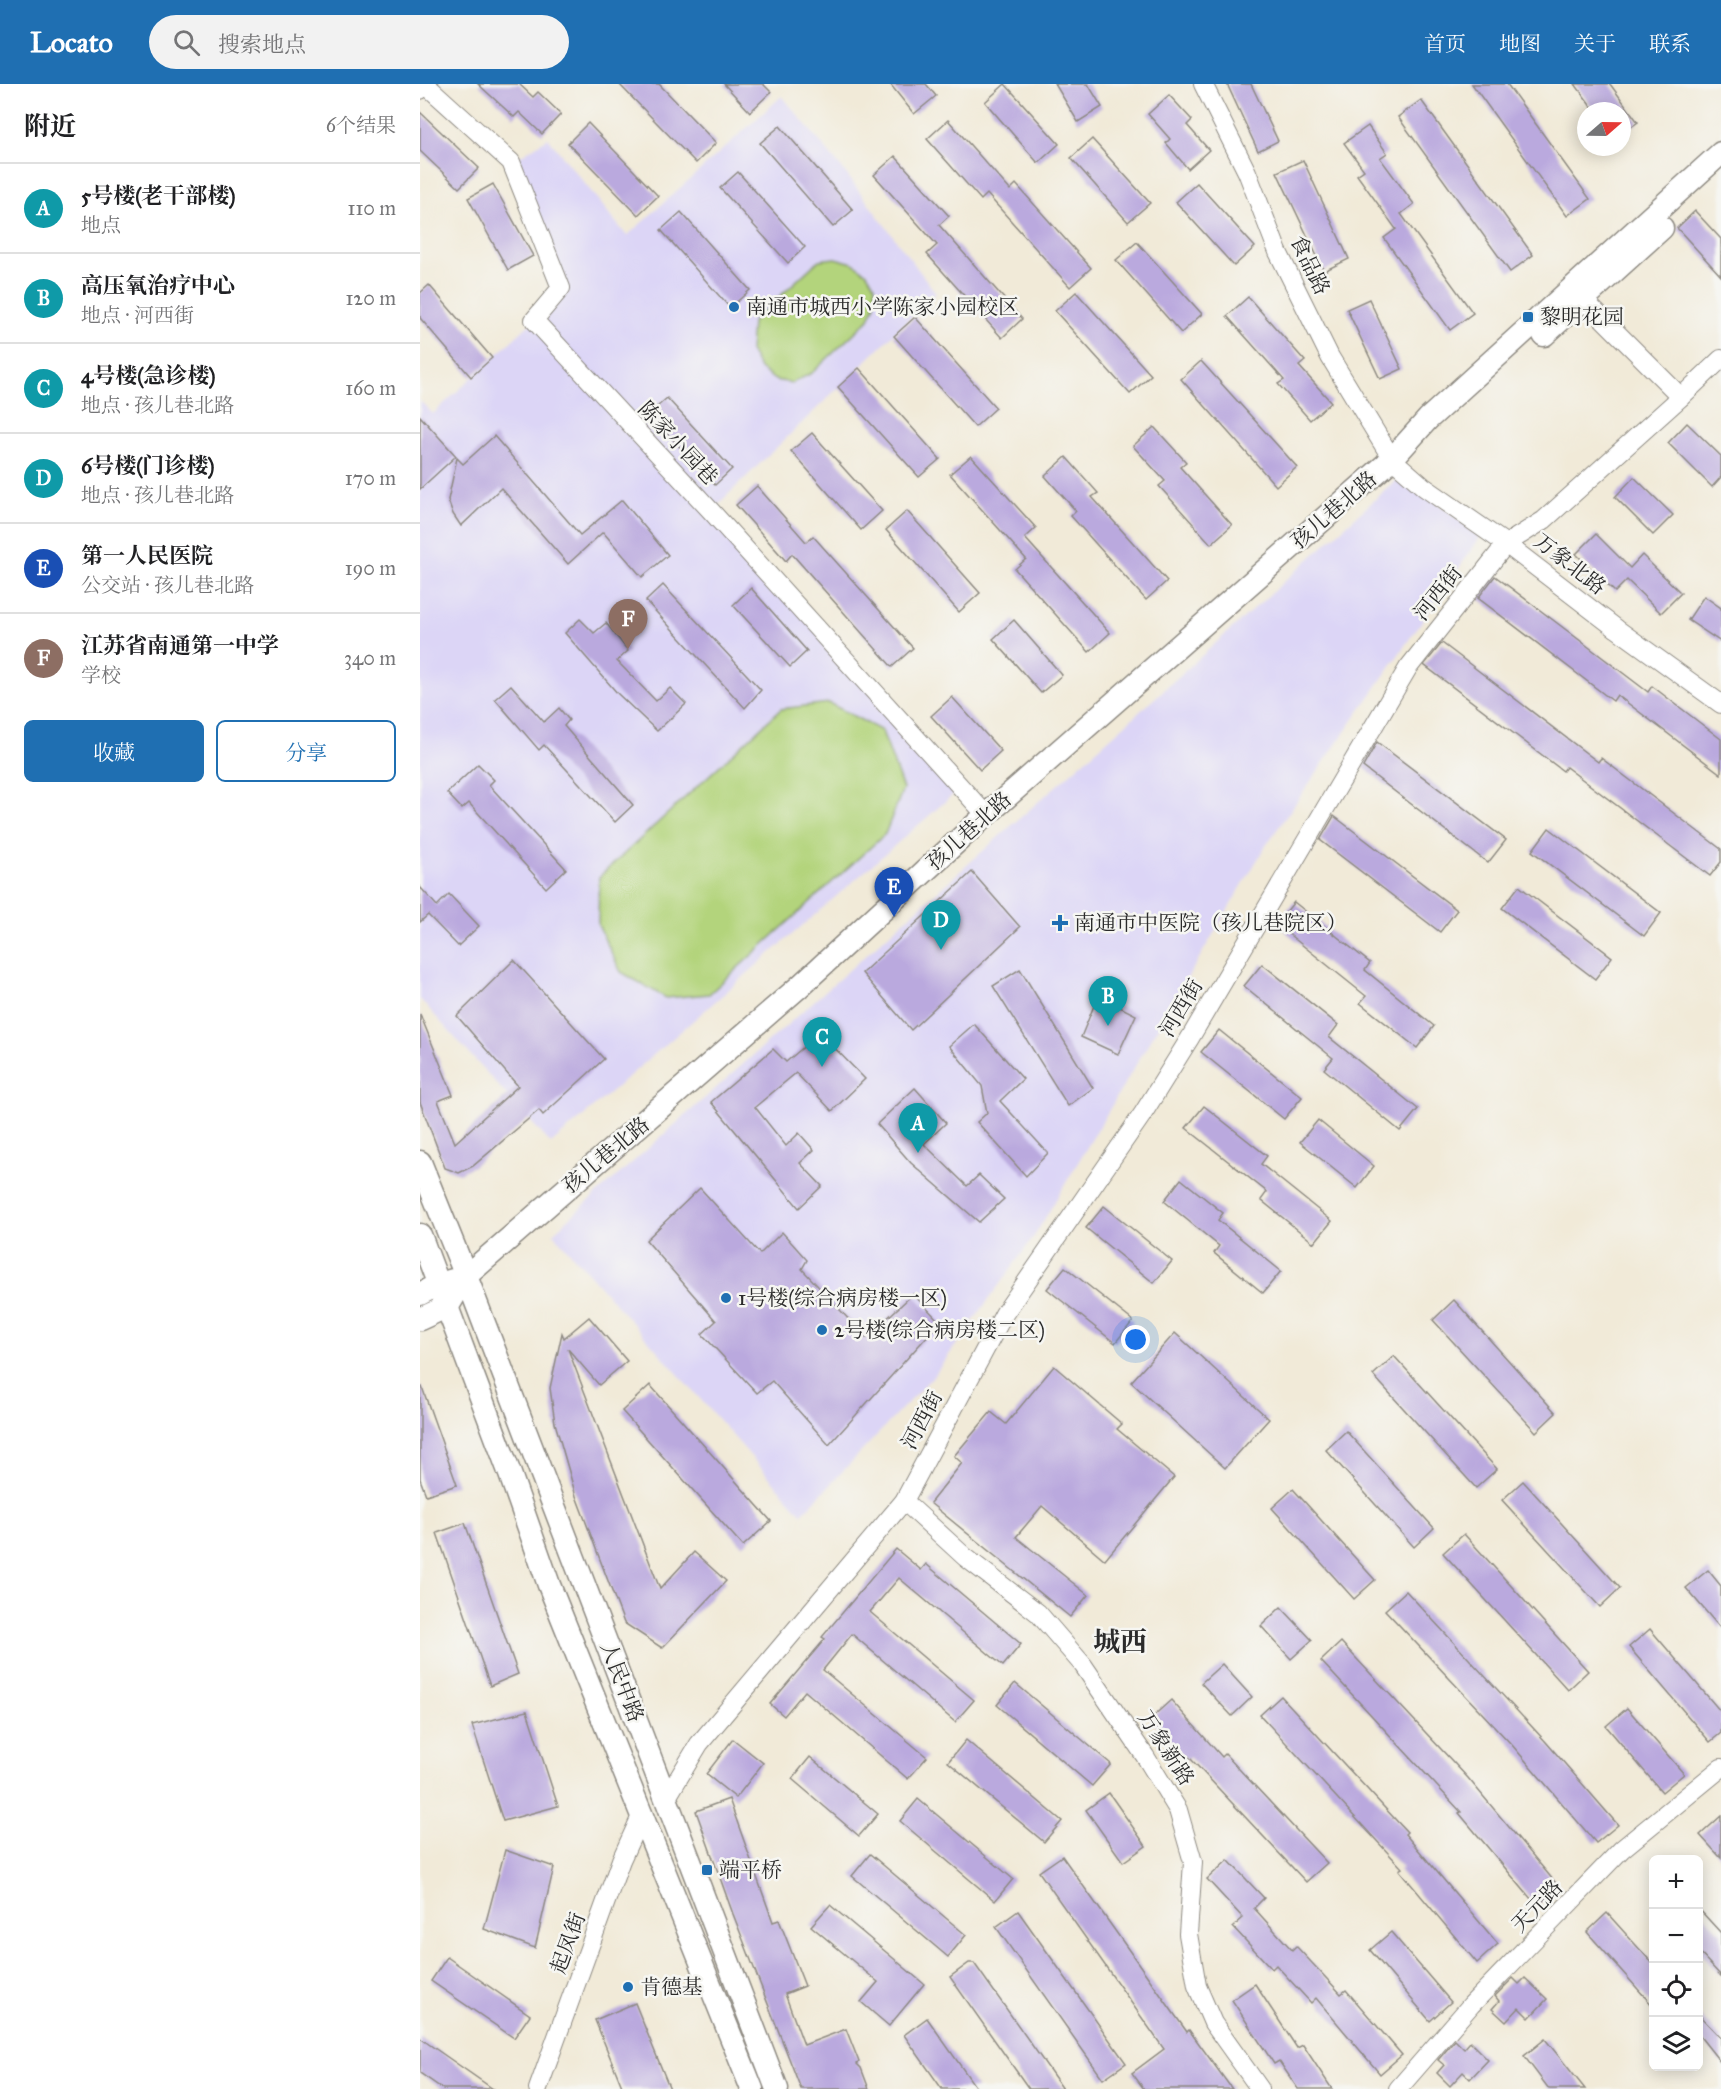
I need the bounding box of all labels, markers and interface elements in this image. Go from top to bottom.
search box [149,15,569,69]
text: Locato [30,25,113,60]
icon: search [170,26,203,59]
text: 搜索地点 [218,31,306,58]
text: 首页 [1424,31,1466,57]
text: 地图 [1499,31,1541,57]
text: 关于 [1574,31,1616,57]
text: 联系 [1649,31,1691,57]
north arrow [1577,102,1631,156]
text: 附近 [24,110,76,142]
text: 6个结果 [326,113,396,137]
text: 5号楼(老干部楼) [81,182,236,209]
text: A [37,196,50,220]
text: 110 m [348,196,396,220]
text: 地点 [81,213,121,237]
street label: 食品路 [1285,231,1335,299]
text: 高压氧治疗中心 [81,272,235,299]
text: B [37,286,50,310]
text: 120 m [345,286,396,310]
place label: 南通市城西小学陈家小园校区 [746,294,1019,320]
marker: 南通市城西小学陈家小园校区 [727,300,741,314]
text: 地点 · 河西街 [81,303,194,327]
place label: 黎明花园 [1540,304,1624,330]
marker: 黎明花园 [1521,310,1535,324]
text: 4号楼(急诊楼) [81,362,216,389]
text: C [37,376,50,400]
text: 160 m [345,376,396,400]
text: 地点 · 孩儿巷北路 [81,393,234,417]
street label: 陈家小园巷 [633,396,723,490]
text: 6号楼(门诊楼) [81,452,215,479]
text: D [36,466,51,490]
text: 170 m [345,466,396,490]
street label: 孩儿巷北路 [1286,466,1382,554]
text: 地点 · 孩儿巷北路 [81,483,234,507]
street label: 万象北路 [1529,528,1611,600]
text: 第一人民医院 [81,542,213,569]
text: E [36,556,51,580]
text: 190 m [345,556,396,580]
street label: 河西街 [1408,560,1468,626]
text: 公交站 · 孩儿巷北路 [81,573,254,597]
pin: F [608,600,648,649]
text: 江苏省南通第一中学 [81,632,279,659]
text: F [37,646,50,670]
text: 340 m [344,646,396,670]
text: 学校 [81,663,121,687]
button: 收藏 [24,720,204,782]
button: 分享 [216,720,396,782]
street label: 孩儿巷北路 [921,786,1017,876]
pin: E [874,868,914,917]
pin: D [922,900,960,950]
place label: 南通市中医院（孩儿巷院区） [1074,910,1347,936]
marker: 南通市中医院（孩儿巷院区） [1051,914,1069,932]
street label: 河西街 [1154,974,1208,1042]
pin: B [1088,976,1128,1026]
pin: C [802,1018,842,1067]
pin: A [898,1104,938,1153]
street label: 孩儿巷北路 [557,1111,655,1199]
place label: 1号楼(综合病房楼一区) [738,1285,947,1311]
marker: 1号楼(综合病房楼一区) [719,1291,733,1305]
place label: 2号楼(综合病房楼二区) [834,1317,1045,1343]
marker: 2号楼(综合病房楼二区) [815,1323,829,1337]
your location [1121,1325,1150,1354]
street label: 河西街 [896,1386,948,1454]
district label: 城西 [1093,1625,1147,1658]
street label: 人民中路 [595,1638,649,1726]
street label: 万象新路 [1132,1706,1200,1790]
map controls [1649,1855,1703,2071]
button: + [1649,1855,1703,1909]
place label: 端平桥 [719,1857,782,1883]
marker: 端平桥 [700,1863,714,1877]
street label: 天元路 [1506,1874,1568,1938]
street label: 起凤街 [545,1909,591,1977]
button: − [1649,1909,1703,1963]
button: locate [1649,1963,1703,2017]
place label: 肯德基 [640,1974,703,2000]
marker: 肯德基 [621,1980,635,1994]
button: layers [1649,2017,1703,2071]

